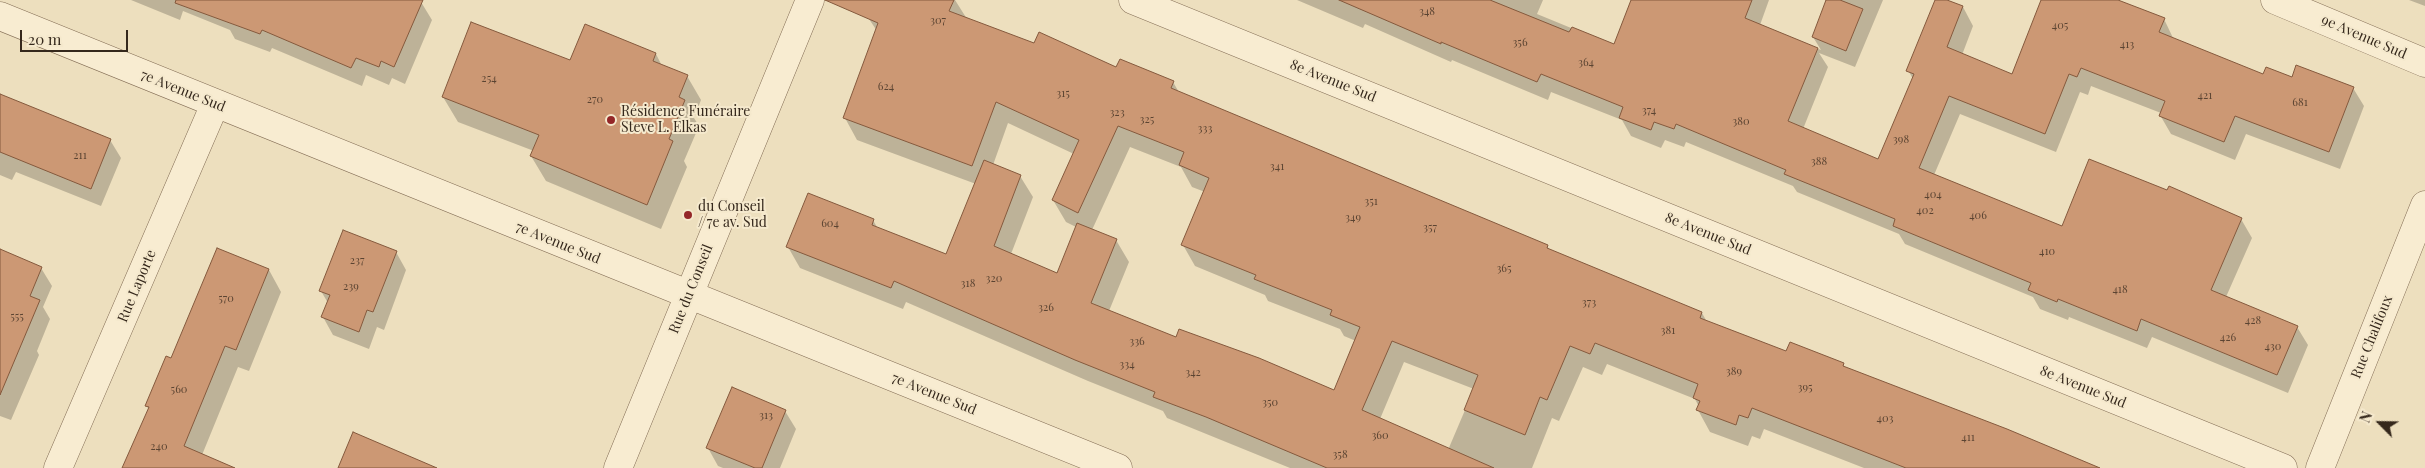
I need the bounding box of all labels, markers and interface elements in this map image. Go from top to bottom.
house number: 348 [1419,5,1435,19]
street label: 9e Avenue Sud [2319,11,2409,63]
house number: 307 [930,14,946,28]
house number: 405 [2052,19,2068,33]
scale bar [22,20,130,52]
text: 20 m [28,29,61,49]
house number: 356 [1512,36,1528,50]
house number: 413 [2120,38,2134,52]
street label: 8e Avenue Sud [1287,56,1379,106]
house number: 364 [1578,56,1594,70]
street label: 7e Avenue Sud [138,66,228,116]
house number: 254 [481,72,497,86]
house number: 624 [878,80,894,94]
house number: 315 [1056,87,1070,101]
house number: 421 [2198,89,2212,103]
house number: 270 [587,93,603,107]
house number: 681 [2292,96,2308,110]
place label: Résidence Funéraire Steve L. Elkas [621,104,750,136]
house number: 374 [1642,104,1656,118]
house number: 323 [1109,106,1125,120]
house number: 325 [1140,113,1154,127]
marker: Résidence Funéraire Steve L. Elkas [605,114,617,126]
house number: 380 [1732,115,1750,129]
house number: 333 [1198,122,1212,136]
house number: 398 [1893,133,1909,147]
house number: 211 [73,149,87,163]
house number: 388 [1811,155,1827,169]
house number: 341 [1270,160,1284,174]
house number: 404 [1924,188,1942,202]
house number: 351 [1364,195,1378,209]
place label: du Conseil / 7e av. Sud [698,199,767,232]
house number: 402 [1916,204,1934,218]
marker: du Conseil / 7e av. Sud [682,209,694,221]
street label: 8e Avenue Sud [1662,209,1754,259]
house number: 406 [1969,209,1987,223]
house number: 349 [1345,211,1361,225]
house number: 604 [821,217,839,231]
street label: 7e Avenue Sud [513,218,603,268]
house number: 357 [1423,221,1437,235]
street label: Rue du Conseil [665,242,717,336]
house number: 410 [2039,245,2055,259]
street label: Rue Laporte [114,247,160,325]
house number: 237 [350,254,364,268]
house number: 365 [1496,262,1512,276]
house number: 320 [986,272,1002,286]
house number: 318 [961,277,975,291]
house number: 239 [343,280,359,294]
house number: 418 [2112,283,2128,297]
house number: 570 [218,292,234,306]
street label: Rue Chalifoux [2348,293,2396,381]
house number: 373 [1582,296,1596,310]
house number: 326 [1038,301,1054,315]
house number: 555 [10,310,24,324]
house number: 428 [2245,314,2261,328]
house number: 381 [1661,324,1675,338]
house number: 426 [2220,331,2236,345]
house number: 336 [1129,335,1145,349]
house number: 430 [2265,340,2281,354]
house number: 334 [1119,358,1135,372]
street label: 8e Avenue Sud [2037,362,2129,412]
house number: 389 [1726,365,1742,379]
house number: 342 [1185,366,1201,380]
street label: 7e Avenue Sud [889,369,979,419]
house number: 395 [1797,381,1813,395]
house number: 560 [171,383,187,397]
house number: 350 [1262,396,1278,410]
north arrow [2355,398,2405,448]
house number: 313 [759,409,773,423]
text: N [2355,409,2376,425]
house number: 403 [1877,412,1893,426]
house number: 360 [1371,429,1389,443]
house number: 411 [1961,431,1975,445]
house number: 240 [150,440,168,454]
house number: 358 [1332,448,1348,462]

